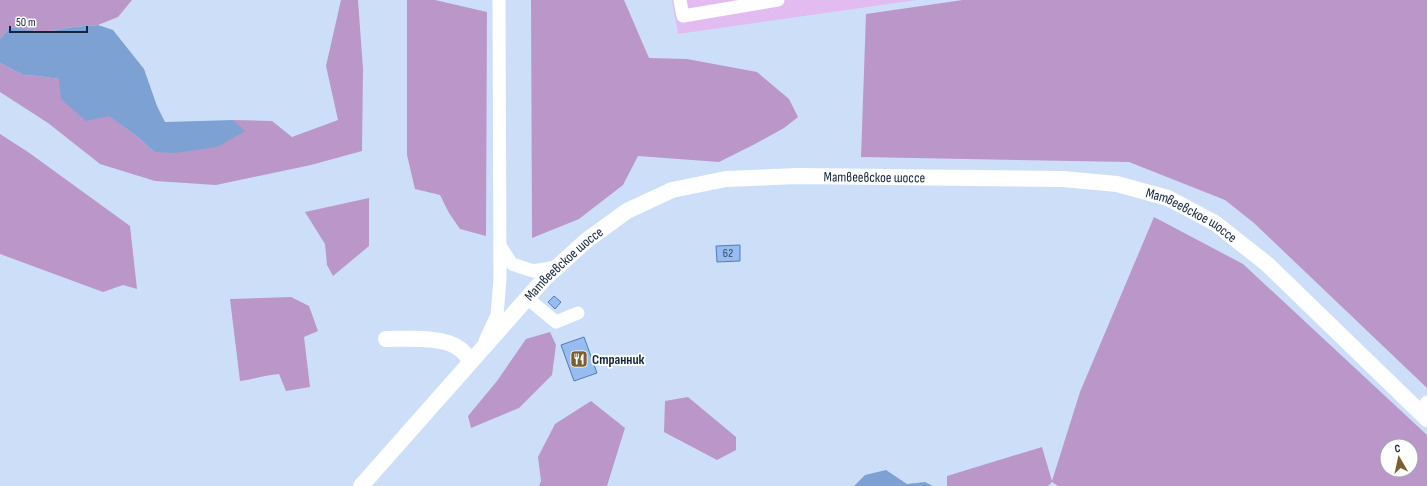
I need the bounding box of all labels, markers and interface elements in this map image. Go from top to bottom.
scale bar [10,8,87,34]
text: 50 m [16,15,36,30]
street label: Матвеевское шоссе [824,168,925,186]
street label: Матвеевское шоссе [1144,184,1240,246]
street label: Матвеевское шоссе [521,223,606,305]
house number: 62 [723,246,733,261]
restaurant icon: Странник [569,349,589,369]
place label: Странник [592,351,645,368]
north arrow [1379,438,1419,478]
text: С [1394,442,1402,455]

